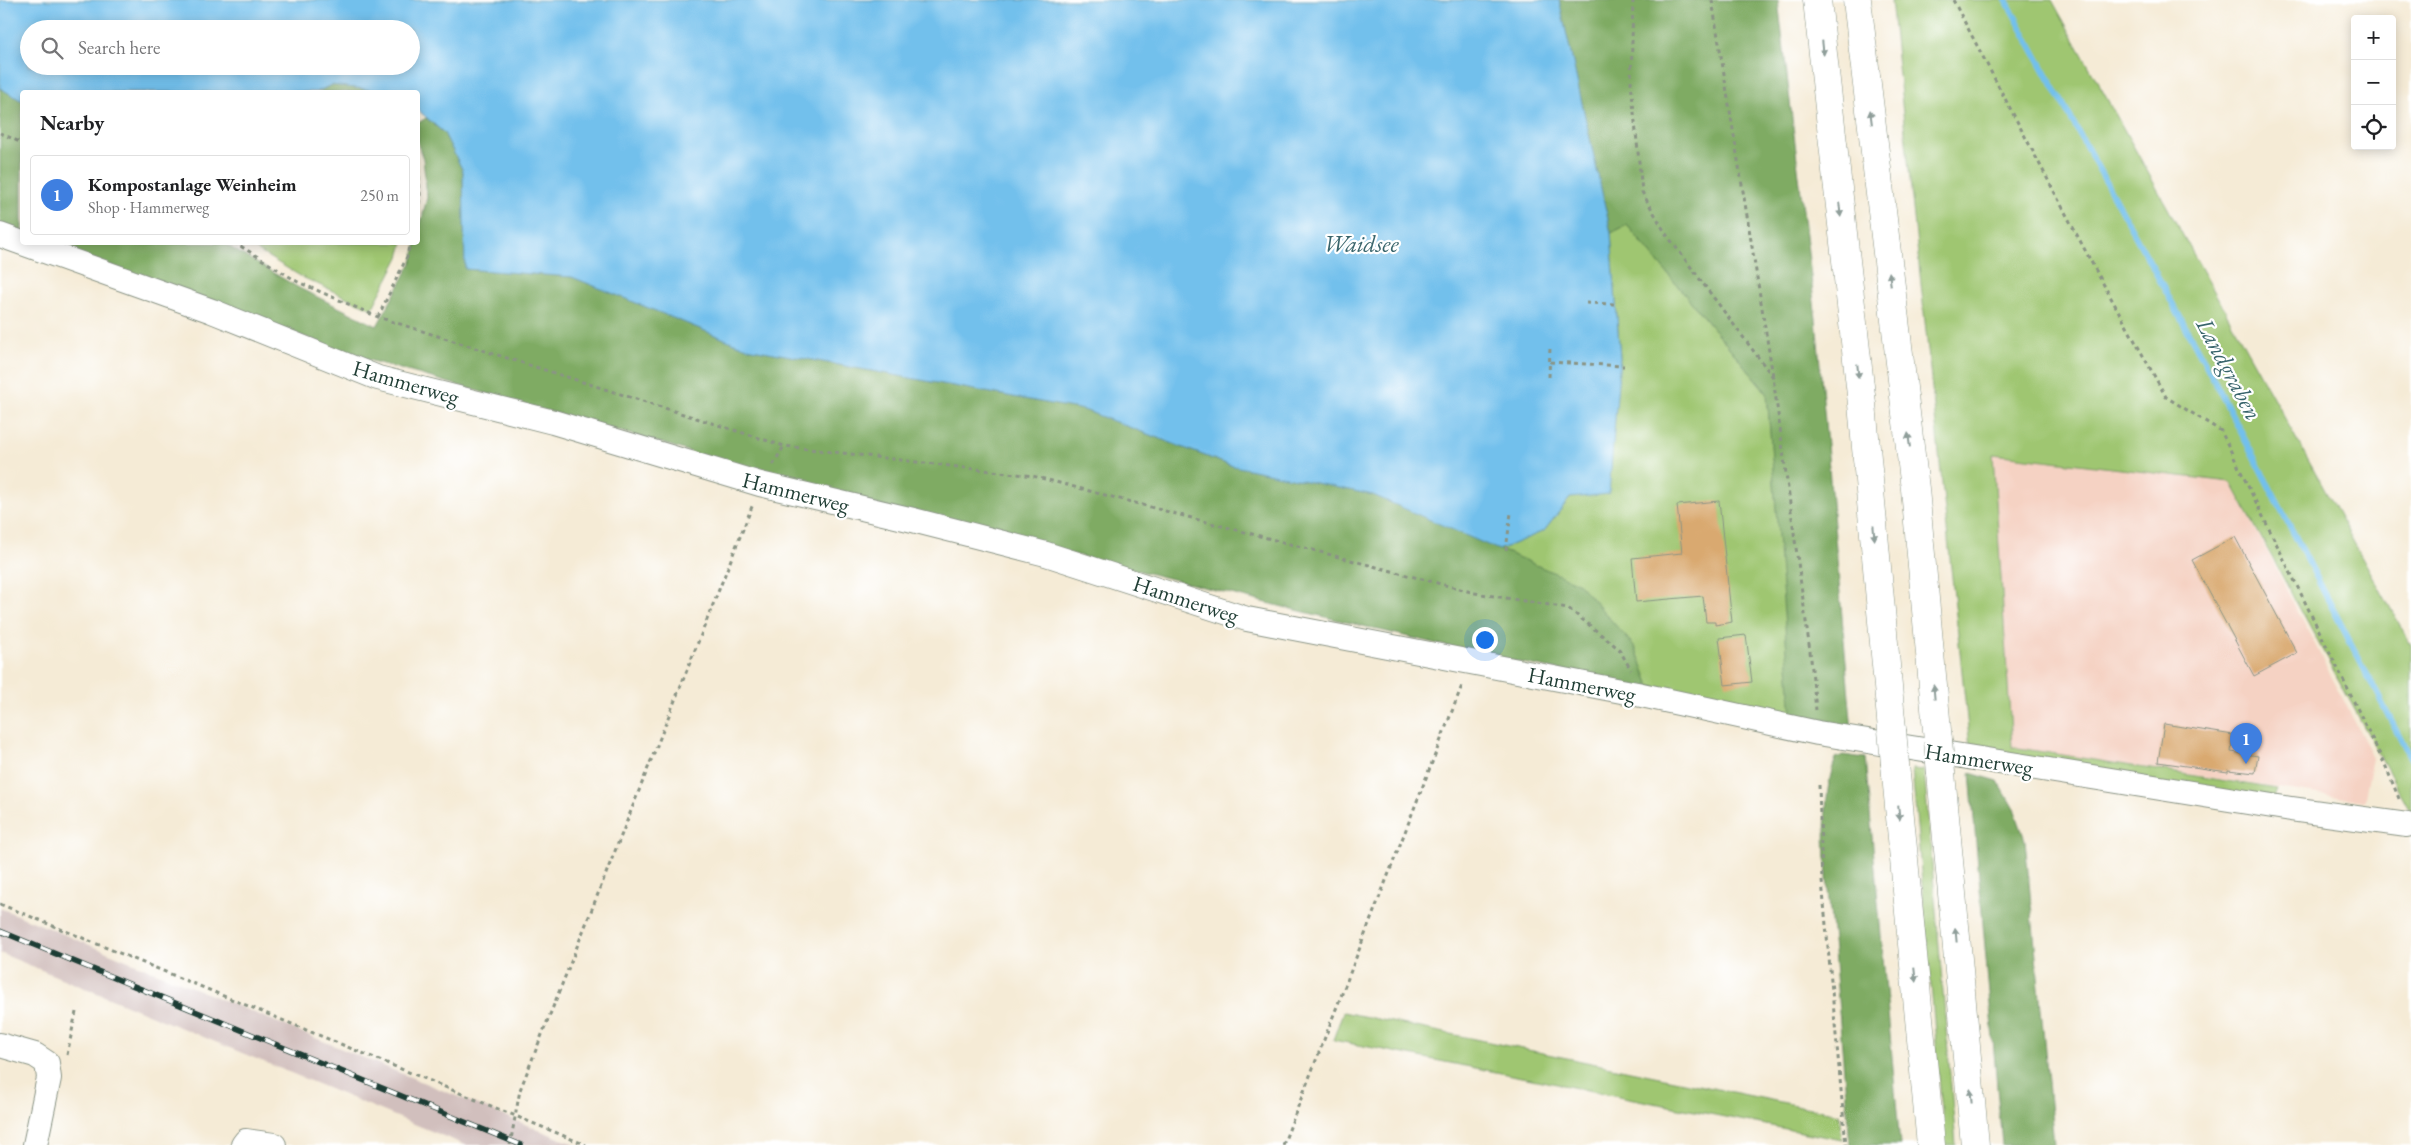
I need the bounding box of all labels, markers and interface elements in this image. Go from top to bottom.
map controls [2351,15,2396,150]
button: + [2351,15,2396,60]
search box [20,20,420,75]
icon: search [38,34,66,62]
text: Search here [78,35,160,60]
one-way arrow [1819,41,1827,57]
button: − [2351,60,2396,105]
button: locate [2351,105,2396,150]
text: Nearby [40,109,104,136]
one-way arrow [1867,109,1875,125]
text: Kompostanlage Weinheim [88,172,297,197]
text: 1 [53,185,61,206]
text: 250 m [360,185,399,206]
text: Shop · Hammerweg [88,197,209,218]
one-way arrow [1836,202,1844,218]
water label: Waidsee [1323,228,1400,259]
one-way arrow [1886,270,1894,286]
water label: Landgraben [2189,311,2269,425]
street label: Hammerweg [349,353,463,412]
one-way arrow [1854,364,1862,380]
one-way arrow [1905,432,1913,448]
street label: Hammerweg [739,465,853,520]
one-way arrow [1870,526,1878,542]
street label: Hammerweg [1129,569,1243,630]
your location [1472,627,1498,653]
street label: Hammerweg [1525,660,1639,709]
one-way arrow [1929,684,1937,700]
pin: 1 [2230,723,2262,764]
street label: Hammerweg [1923,737,2036,782]
one-way arrow [1895,805,1903,821]
one-way arrow [1952,926,1960,942]
one-way arrow [1911,967,1919,983]
one-way arrow [1966,1088,1974,1104]

